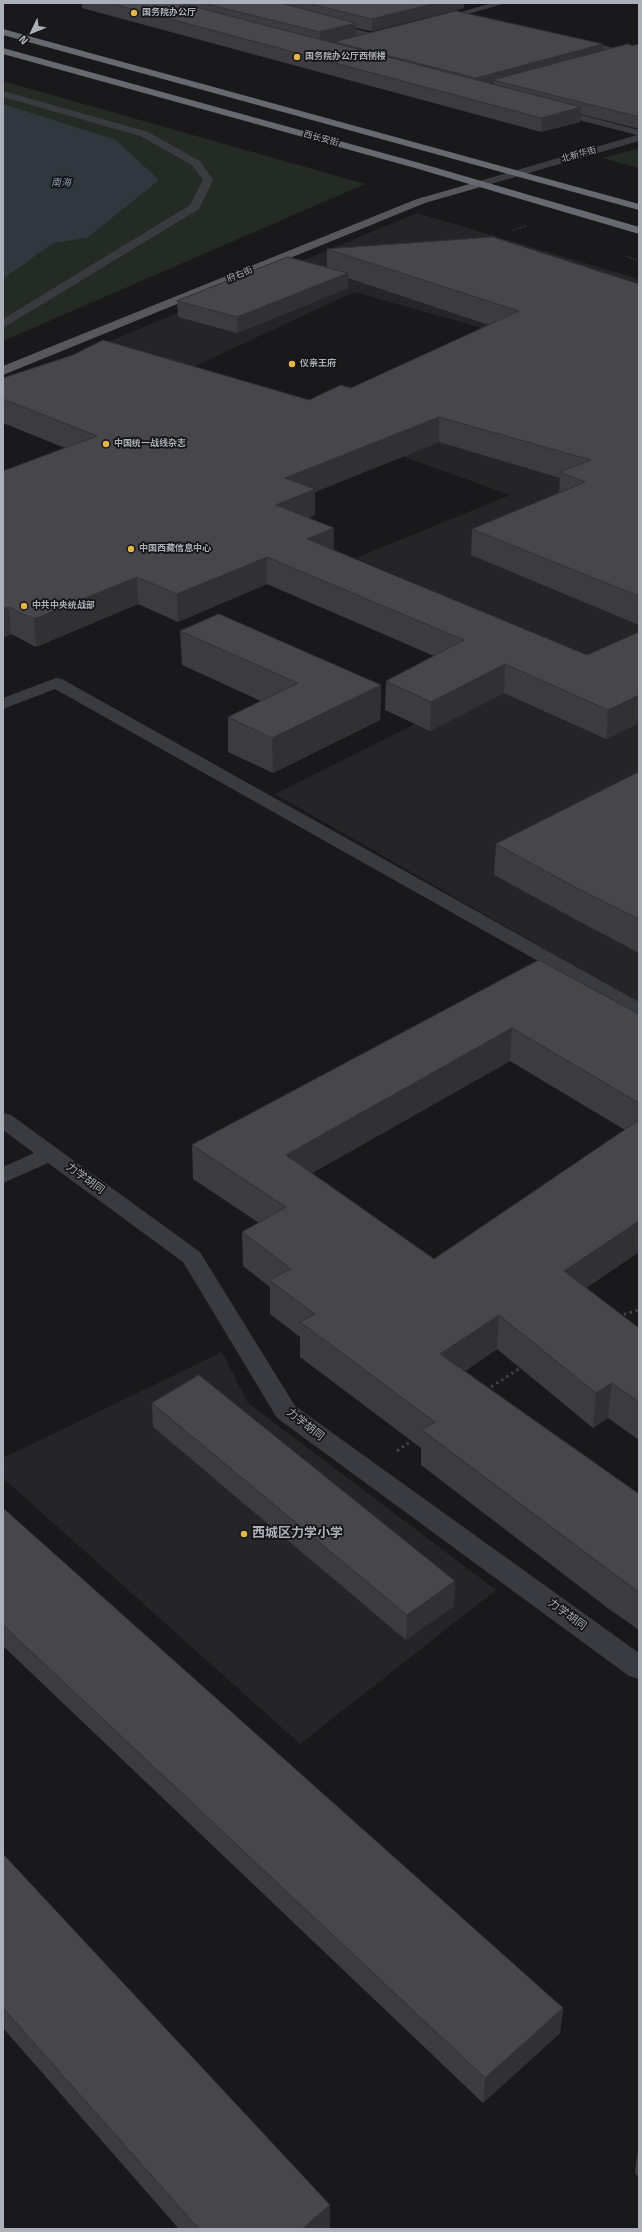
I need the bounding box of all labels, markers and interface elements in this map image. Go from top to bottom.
marker: 国务院办公厅 [129,8,139,18]
place label: 国务院办公厅 [142,8,196,18]
north arrow [12,12,52,52]
text: N [15,32,32,48]
marker: 国务院办公厅西侧楼 [292,52,302,62]
place label: 国务院办公厅西侧楼 [305,52,386,62]
street label: 西长安街 [302,129,340,149]
street label: 北新华街 [560,145,598,165]
water label: 南海 [51,178,71,190]
street label: 府右街 [225,265,255,285]
marker: 仪亲王府 [287,359,297,369]
place label: 仪亲王府 [300,359,336,369]
marker: 中国统一战线杂志 [101,439,111,449]
place label: 中国统一战线杂志 [114,439,186,449]
marker: 中国西藏信息中心 [126,544,136,554]
place label: 中国西藏信息中心 [139,544,211,554]
marker: 中共中央统战部 [19,601,29,611]
place label: 中共中央统战部 [32,601,95,611]
street label: 力学胡同 [63,1161,107,1197]
street label: 力学胡同 [284,1406,326,1444]
place label: 西城区力学小学 [252,1526,343,1542]
marker: 西城区力学小学 [239,1529,249,1539]
street label: 力学胡同 [545,1597,589,1633]

